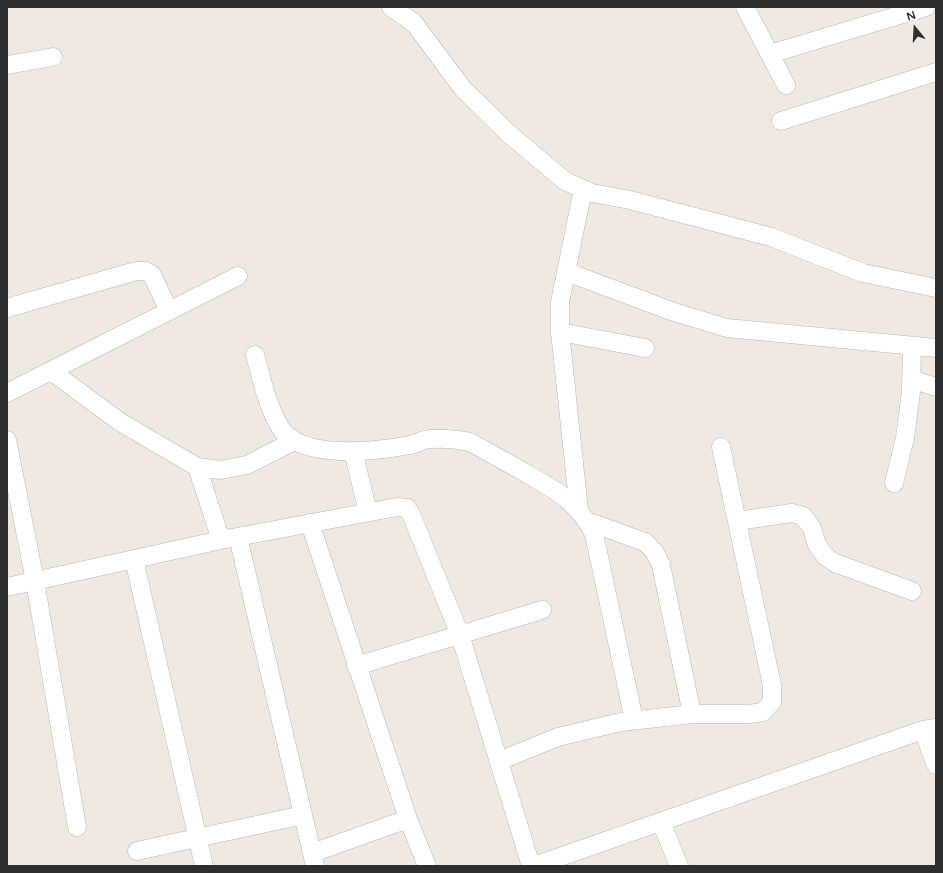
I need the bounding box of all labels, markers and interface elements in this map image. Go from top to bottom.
north arrow [895,8,935,48]
text: N [905,9,917,24]

